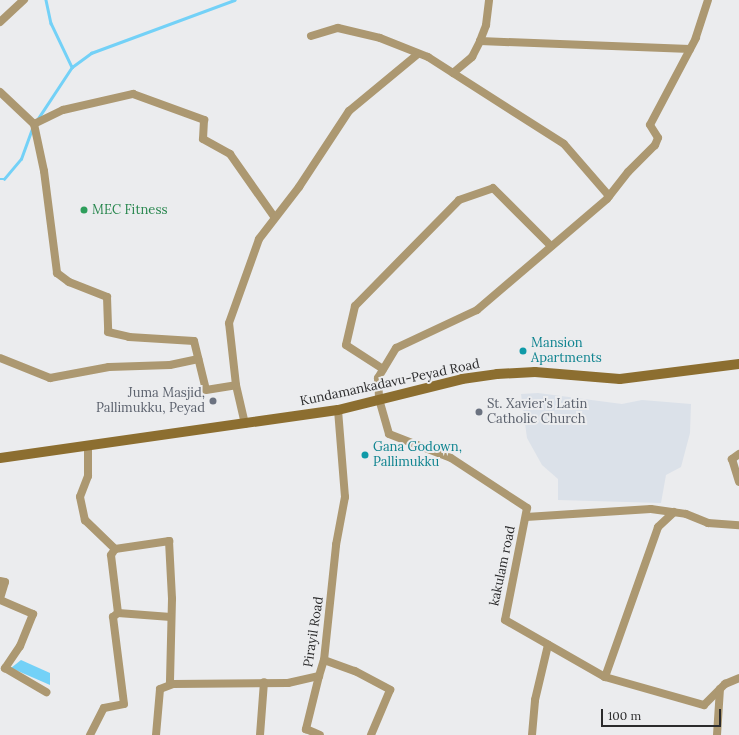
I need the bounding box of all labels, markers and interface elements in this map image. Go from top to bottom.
place label: MEC Fitness [92,202,167,218]
marker: MEC Fitness [79,205,89,215]
place label: Mansion Apartments [531,336,602,367]
marker: Mansion Apartments [518,346,528,356]
street label: Kundamankadavu-Peyad Road [299,356,481,410]
place label: Juma Masjid, Pallimukku, Peyad [96,386,205,417]
marker: Juma Masjid, Pallimukku, Peyad [208,396,218,406]
place label: St. Xavier's Latin Catholic Church [487,397,587,428]
marker: St. Xavier's Latin Catholic Church [474,407,484,417]
place label: Gana Godown, Pallimukku [373,440,462,471]
marker: Gana Godown, Pallimukku [360,450,370,460]
street label: kakulam road [487,525,519,607]
street label: Pirayil Road [301,596,327,668]
scale bar [603,701,723,727]
text: 100 m [608,708,641,723]

